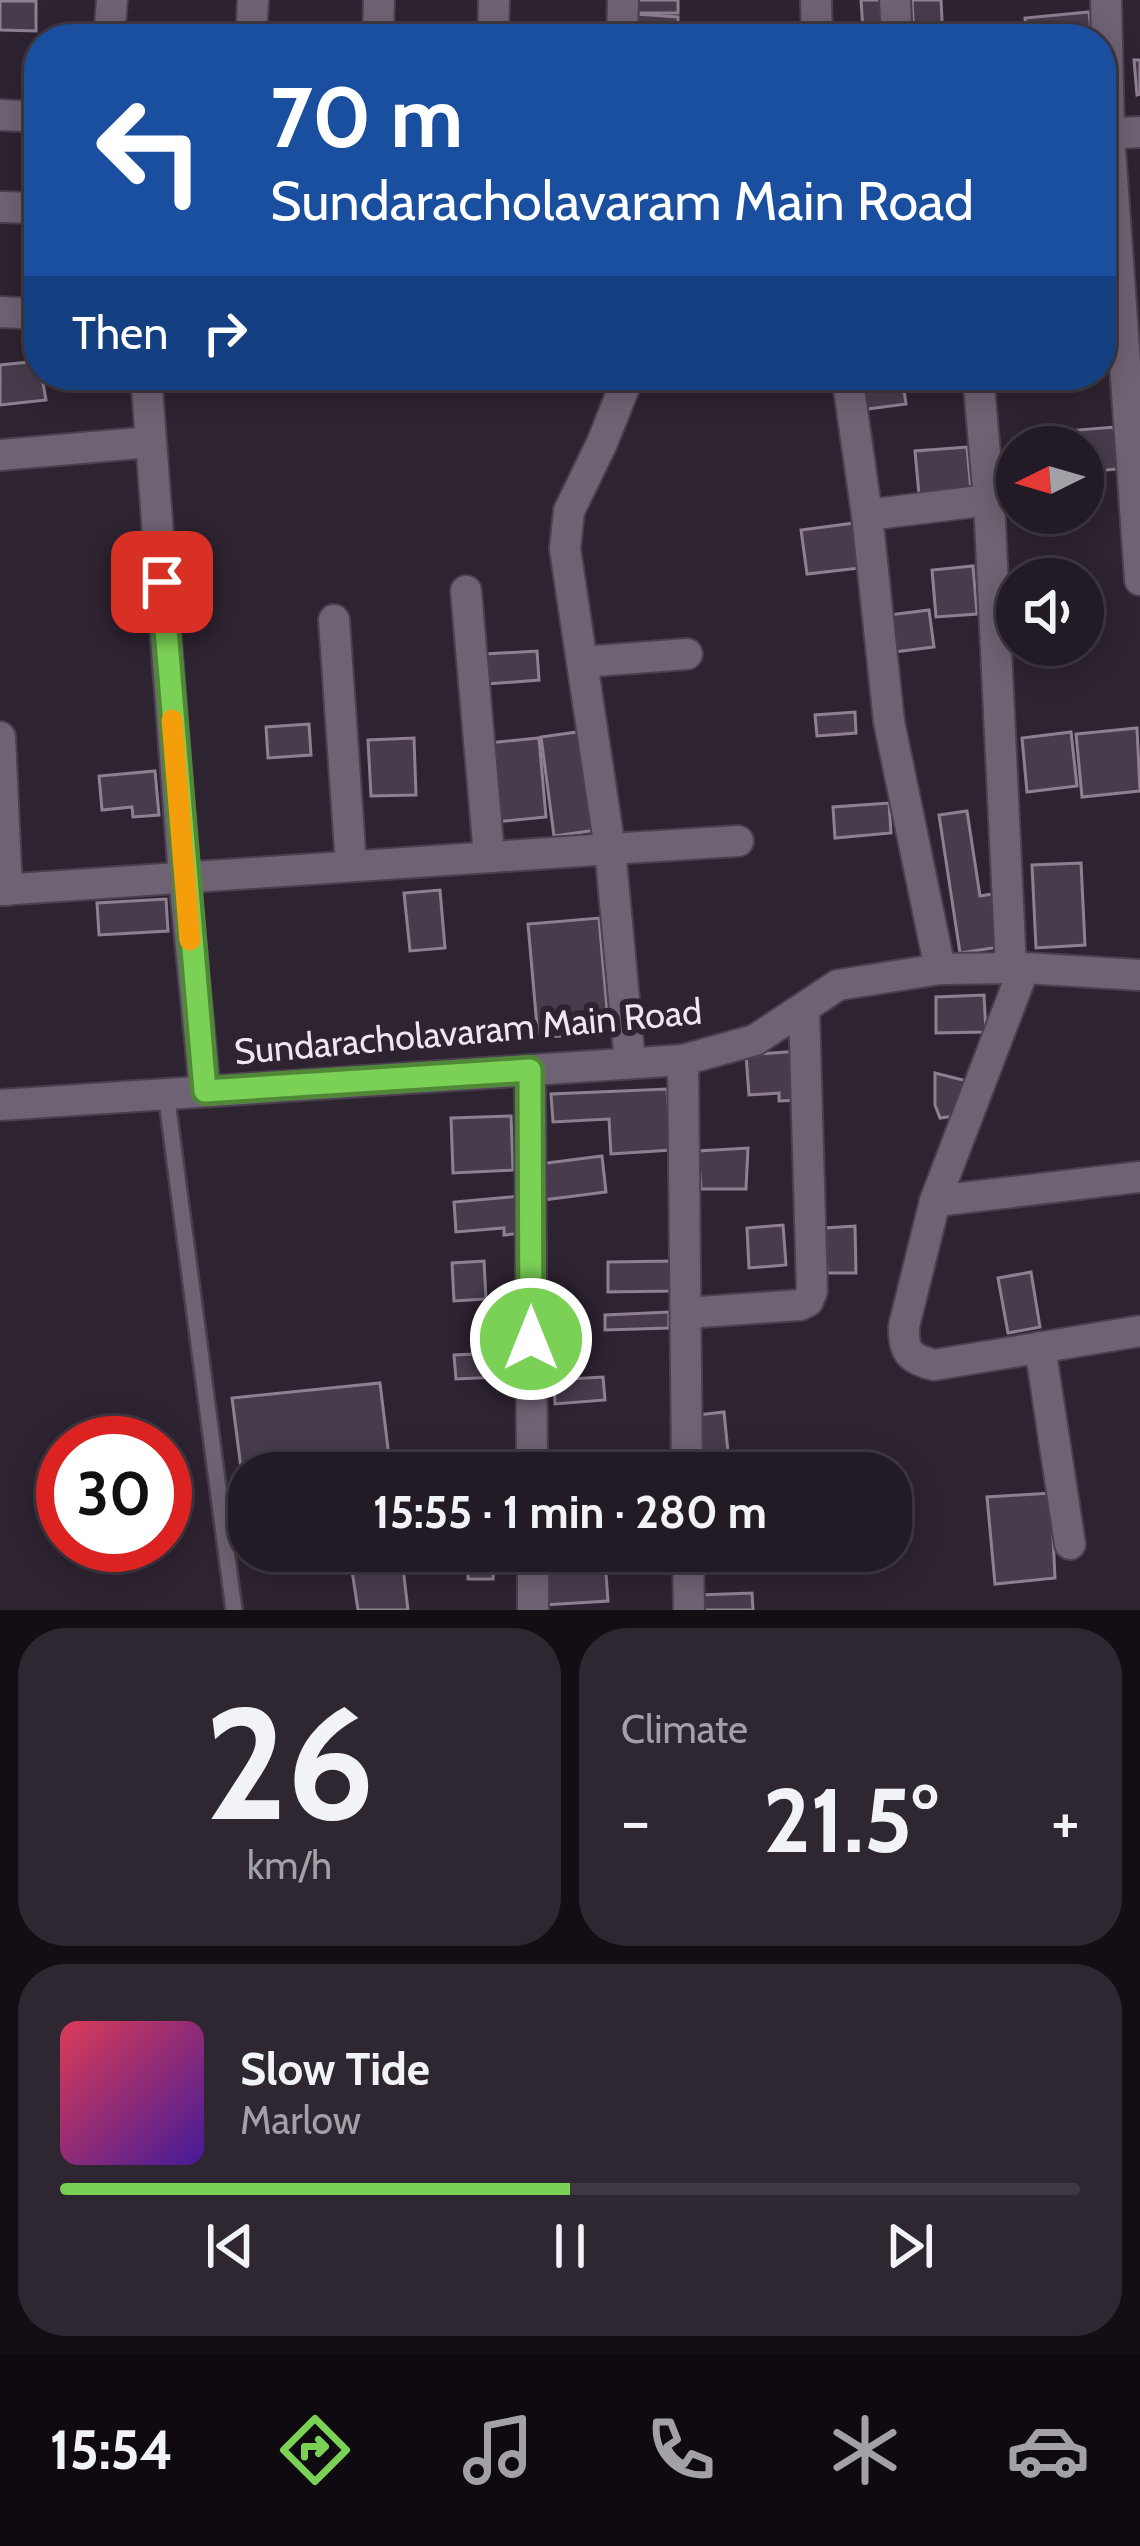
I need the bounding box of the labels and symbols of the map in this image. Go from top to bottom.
north arrow [996,426,1104,534]
pin [111,531,213,633]
street label: Sundaracholavaram Main Road [232,989,704,1073]
position arrow [468,1276,594,1402]
speed limit sign: 30 [36,1416,192,1572]

